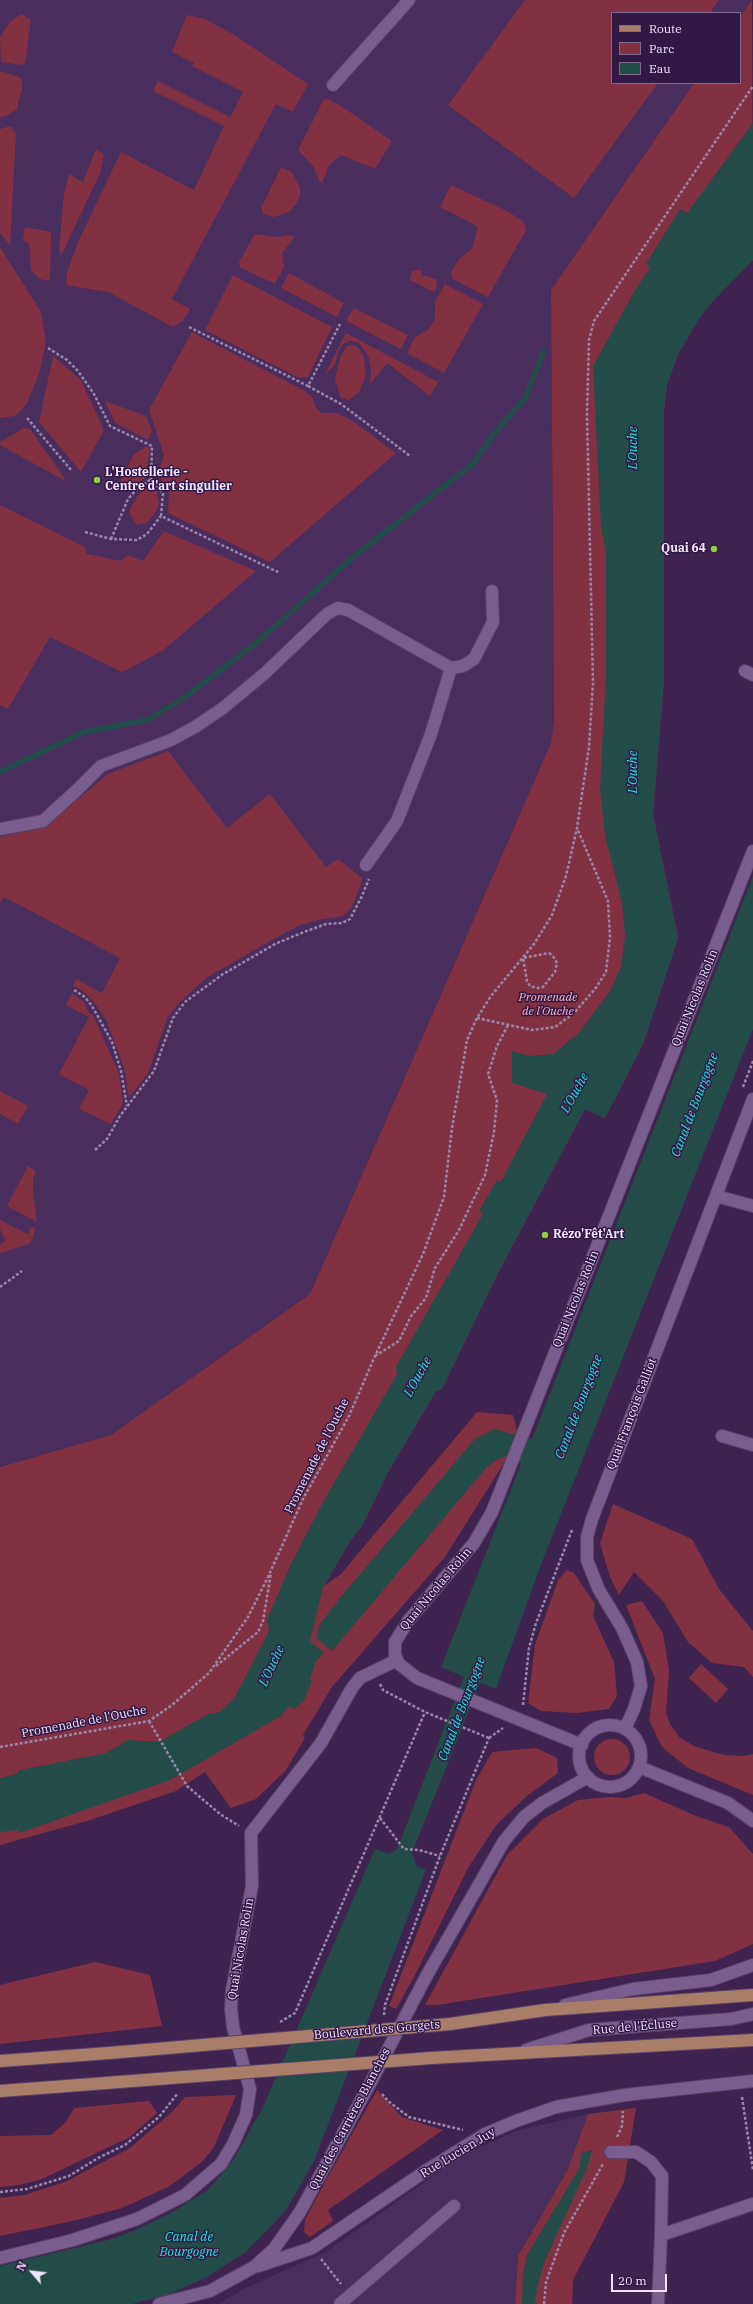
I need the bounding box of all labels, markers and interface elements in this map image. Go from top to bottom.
legend [611,12,741,84]
text: Route [649,21,682,36]
text: Parc [649,41,674,56]
text: Eau [649,61,671,76]
water label: L'Ouche [625,426,641,470]
place label: L'Hostellerie - Centre d'art singulier [105,466,232,494]
marker: L'Hostellerie - Centre d'art singulier [92,475,102,485]
place label: Quai 64 [661,542,706,556]
marker: Quai 64 [709,544,719,554]
water label: L'Ouche [625,750,641,794]
street label: Quai Nicolas Rolin [669,947,721,1049]
park label: Promenade de l'Ouche [519,991,577,1019]
water label: Canal de Bourgogne [668,1051,722,1159]
water label: L'Ouche [558,1070,592,1116]
place label: Rézo'Fêt'Art [553,1228,624,1242]
marker: Rézo'Fêt'Art [540,1230,550,1240]
street label: Quai Nicolas Rolin [550,1248,602,1350]
water label: Canal de Bourgogne [552,1353,606,1461]
water label: L'Ouche [401,1354,435,1400]
street label: Quai François Galliot [604,1356,660,1472]
street label: Promenade de l'Ouche [282,1396,352,1516]
street label: Quai Nicolas Rolin [397,1545,475,1633]
water label: L'Ouche [256,1643,288,1689]
water label: Canal de Bourgogne [435,1655,489,1763]
street label: Promenade de l'Ouche [20,1703,148,1741]
street label: Quai Nicolas Rolin [225,1897,257,2001]
street label: Rue de l'Écluse [592,2016,678,2038]
street label: Boulevard des Gorgets [313,2017,441,2043]
street label: Quai des Carrières Blanches [306,2046,394,2192]
street label: Rue Lucien Juy [418,2125,498,2181]
water label: Canal de Bourgogne [159,2229,219,2260]
north arrow [12,2252,52,2292]
text: N [13,2259,30,2274]
scale bar [613,2266,669,2292]
text: 20 m [618,2273,647,2288]

